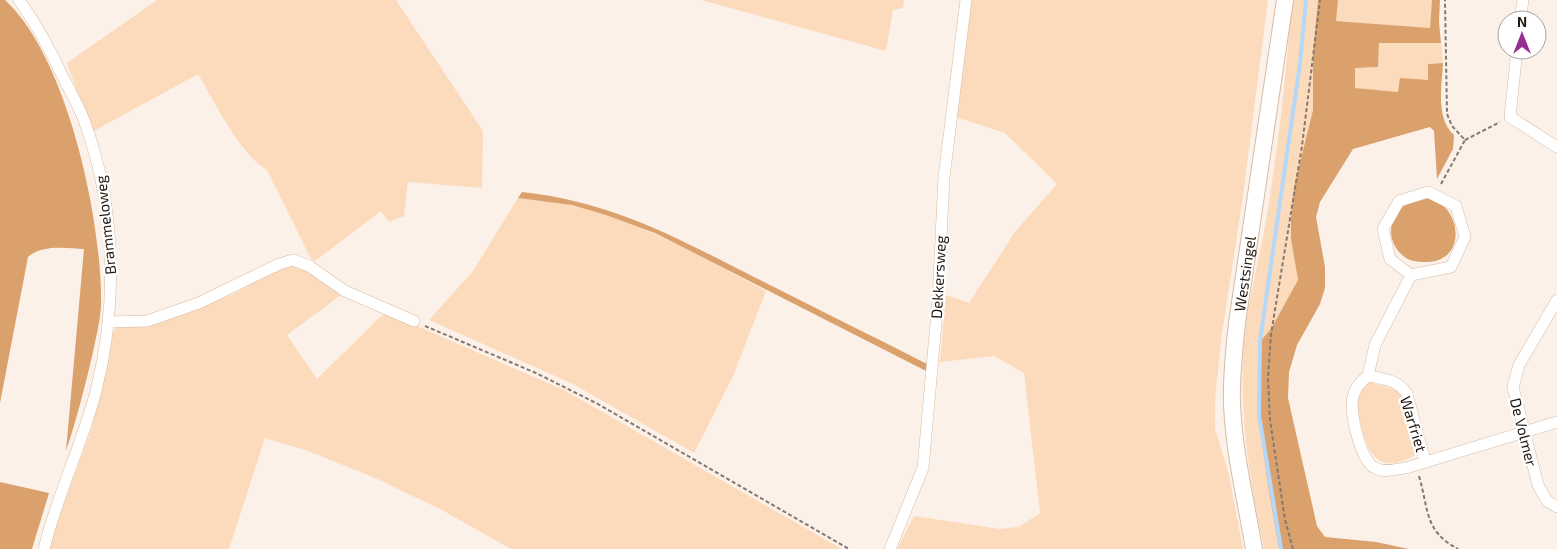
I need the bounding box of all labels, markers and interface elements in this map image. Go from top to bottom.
north arrow [1497,10,1547,60]
text: N [1517,13,1527,30]
street label: Brammeloweg [91,174,119,275]
street label: Dekkersweg [927,234,949,319]
street label: Westsingel [1230,234,1259,313]
street label: Warfriet [1397,394,1431,454]
street label: De Volmer [1507,396,1541,468]

